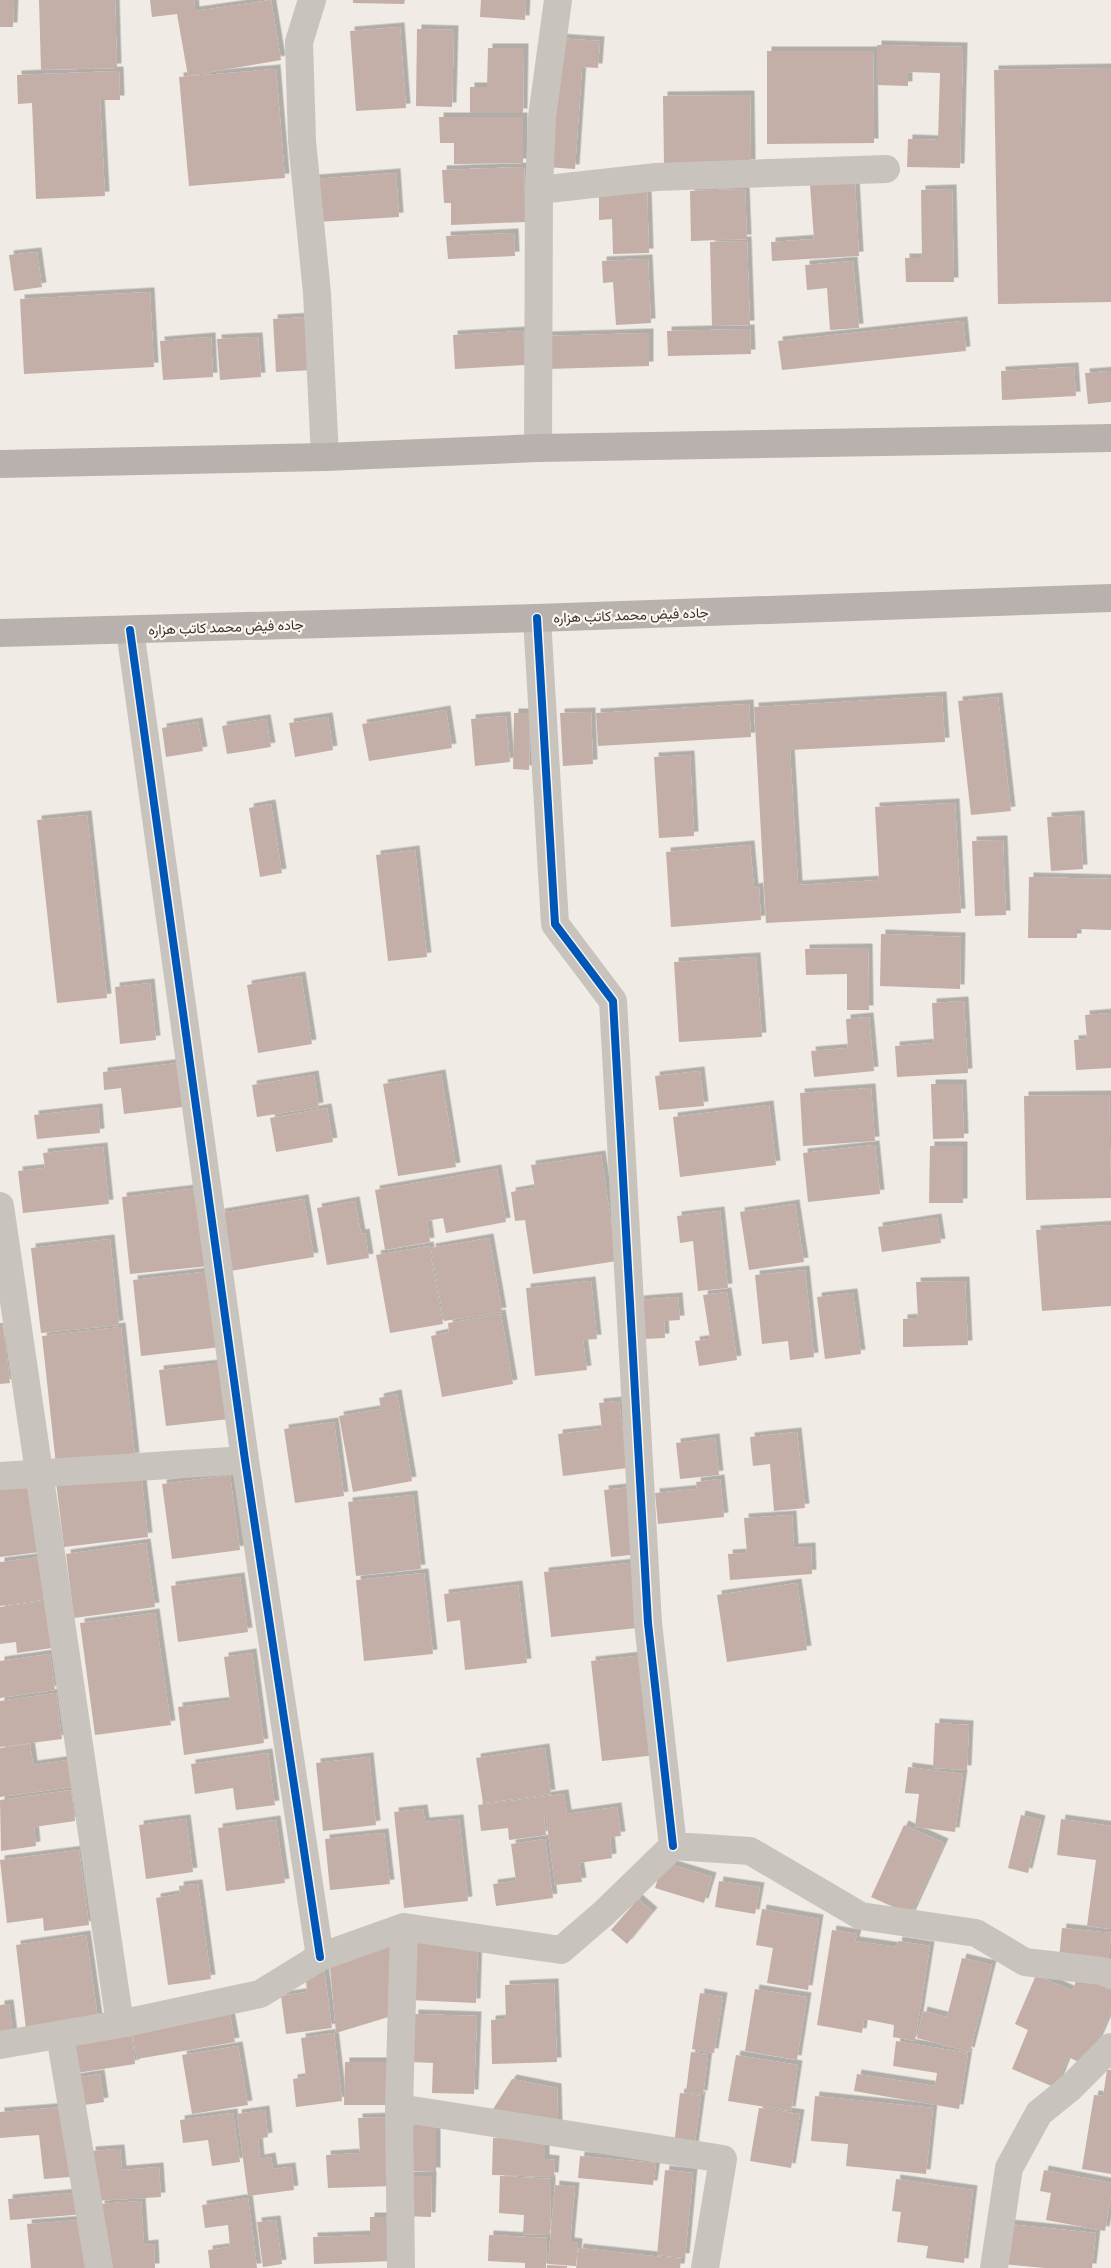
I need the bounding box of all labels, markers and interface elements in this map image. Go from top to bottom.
street label: جاده فیض محمد کاتب هزاره [553,604,709,627]
street label: جاده فیض محمد کاتب هزاره [148,616,304,639]

